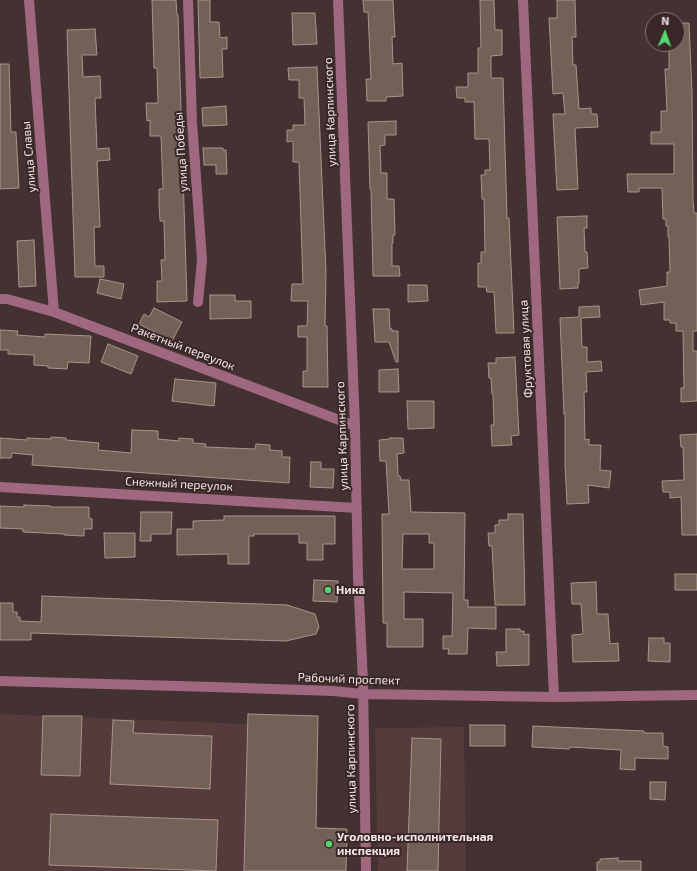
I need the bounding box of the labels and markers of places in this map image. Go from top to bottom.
place label: Ника [336,583,365,597]
marker: Ника [323,585,333,595]
place label: Уголовно-исполнительная инспекция [337,830,493,858]
marker: Уголовно-исполнительная инспекция [324,839,334,849]

